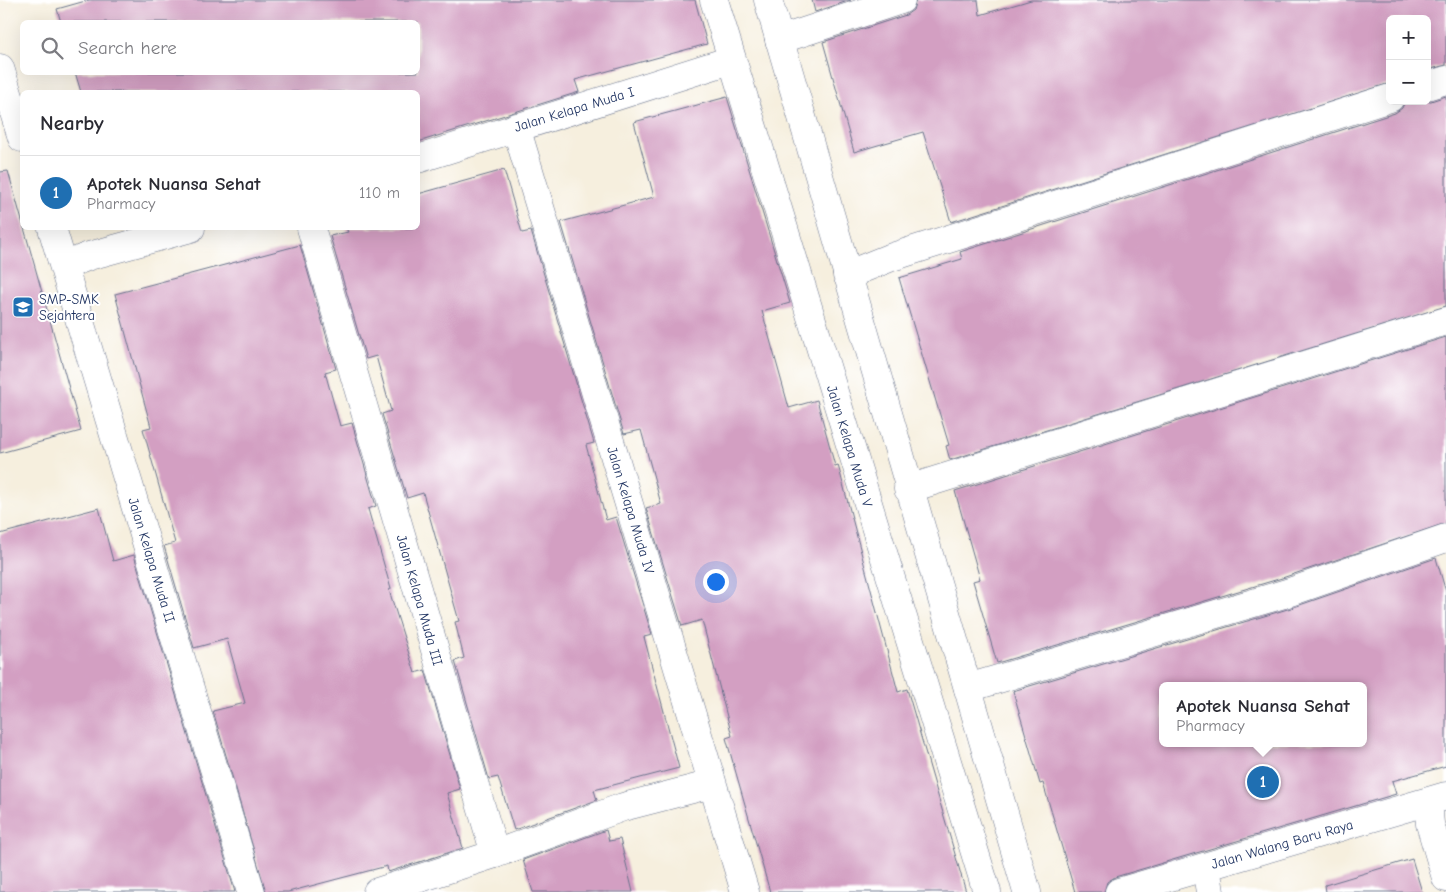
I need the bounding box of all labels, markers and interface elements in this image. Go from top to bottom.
map controls [1386,15,1431,105]
button: + [1386,15,1431,60]
search box [20,20,420,75]
icon: search [38,34,66,62]
text: Search here [78,37,177,59]
button: − [1386,60,1431,105]
street label: Jalan Kelapa Muda I [512,83,636,136]
text: Nearby [40,111,104,135]
text: Apotek Nuansa Sehat [87,173,261,195]
text: 1 [53,184,59,202]
text: 110 m [359,184,400,202]
text: Pharmacy [87,195,156,213]
place label: SMP-SMK Sejahtera [39,291,99,324]
school or university icon: SMP-SMK Sejahtera [11,295,35,319]
street label: Jalan Kelapa Muda V [823,383,876,510]
street label: Jalan Kelapa Muda IV [603,445,658,576]
street label: Jalan Kelapa Muda II [124,496,179,625]
street label: Jalan Kelapa Muda III [393,533,446,668]
your location [703,569,729,595]
popup [1159,682,1367,747]
text: Apotek Nuansa Sehat [1176,695,1350,717]
text: Pharmacy [1176,717,1245,735]
pin: 1 [1247,763,1279,801]
street label: Jalan Walang Baru Raya [1209,816,1355,873]

